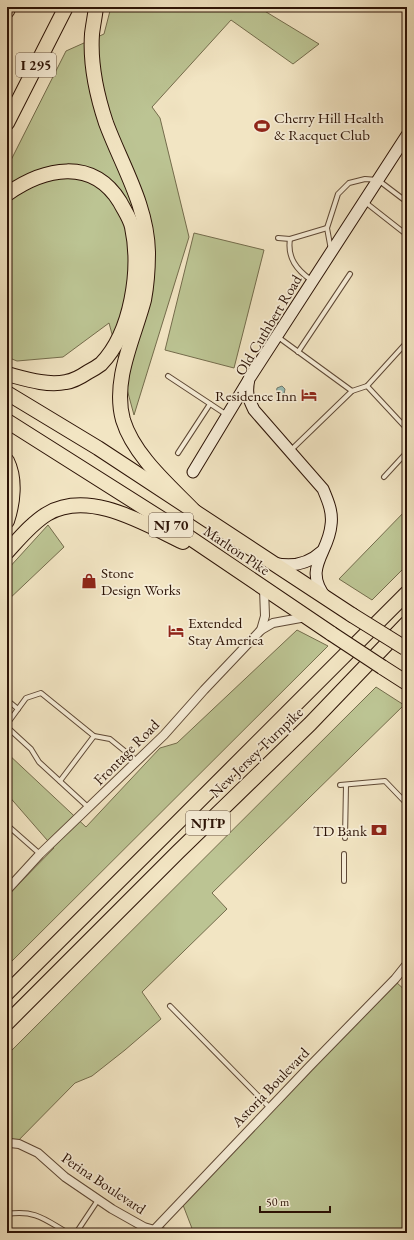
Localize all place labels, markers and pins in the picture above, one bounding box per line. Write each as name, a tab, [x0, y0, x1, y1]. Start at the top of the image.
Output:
place label: Cherry Hill Health & Racquet Club	[274, 108, 384, 144]
sports icon: Cherry Hill Health & Racquet Club	[253, 117, 271, 135]
place label: Residence Inn	[215, 386, 297, 405]
hotel icon: Residence Inn	[300, 386, 318, 404]
place label: Stone Design Works	[101, 563, 181, 599]
shop icon: Stone Design Works	[80, 572, 98, 590]
place label: Extended Stay America	[188, 613, 264, 649]
hotel icon: Extended Stay America	[167, 622, 185, 640]
place label: TD Bank	[313, 821, 368, 840]
bank icon: TD Bank	[370, 821, 388, 839]

